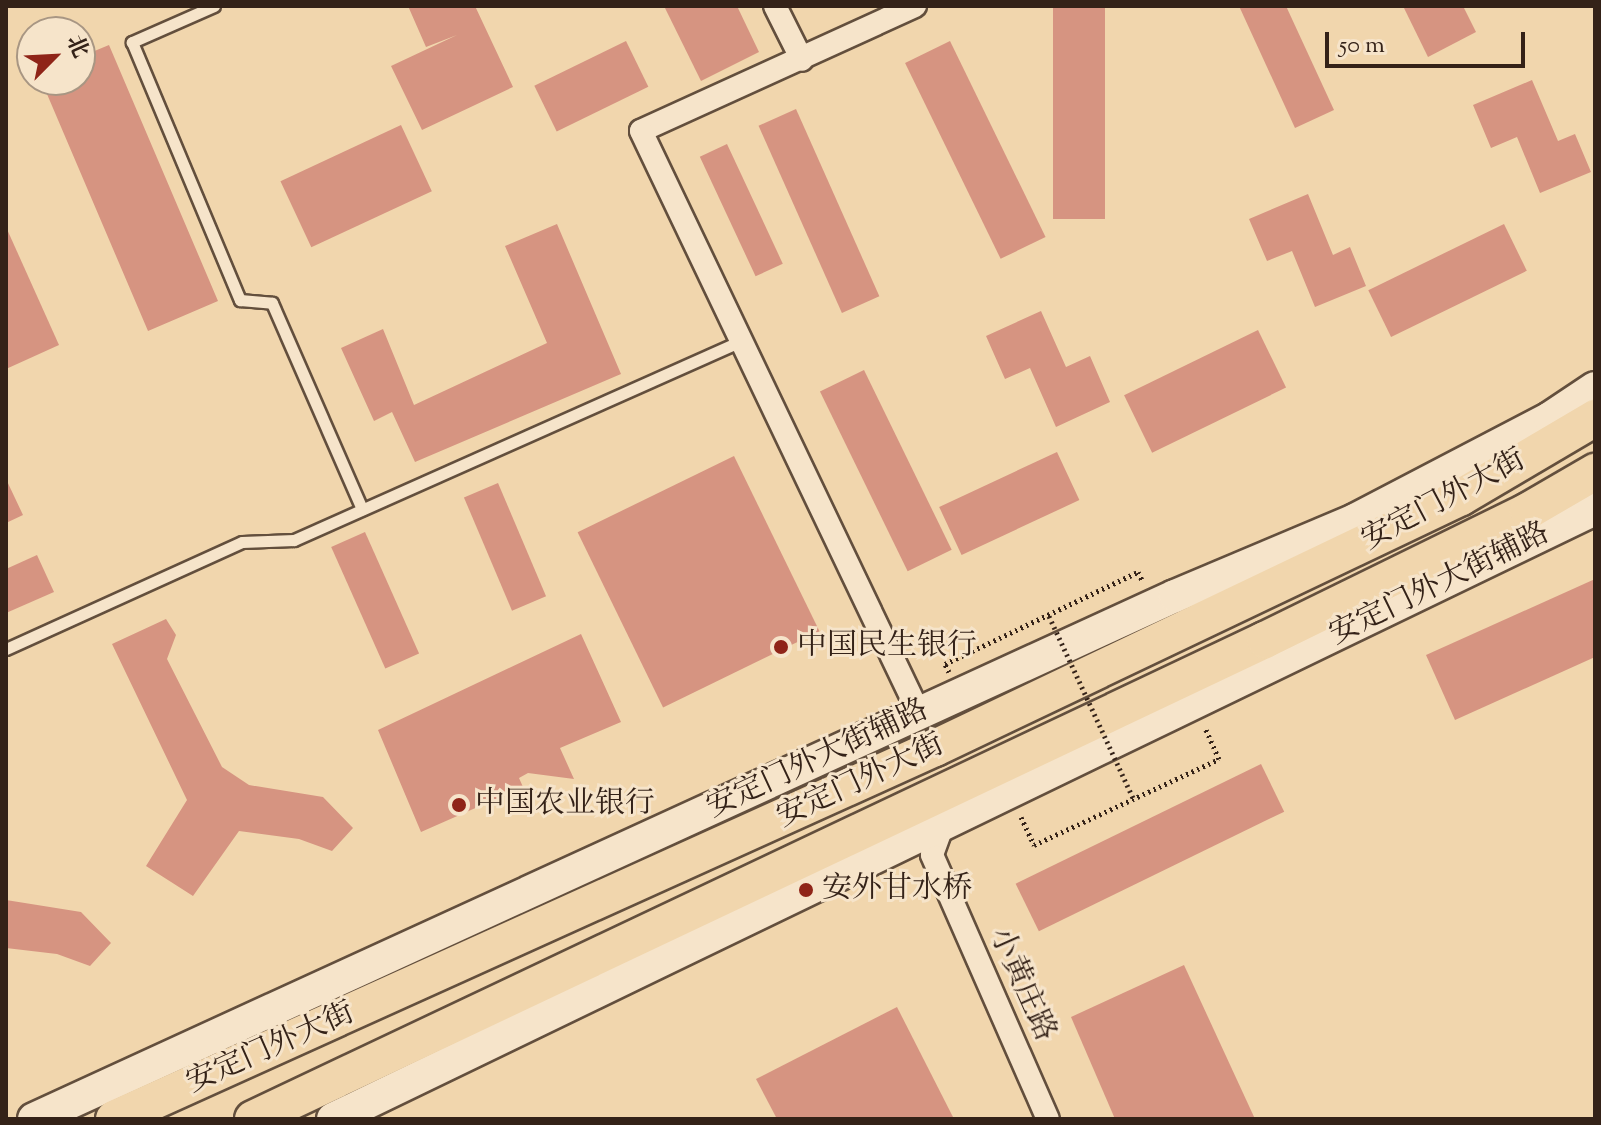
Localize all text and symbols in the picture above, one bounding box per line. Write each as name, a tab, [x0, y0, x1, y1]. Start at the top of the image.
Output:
north arrow	[16, 16, 96, 96]
scale bar	[1329, 16, 1529, 66]
text: 50 m	[1339, 29, 1385, 63]
text: 北	[57, 30, 95, 64]
street label: 安定门外大街	[1356, 443, 1532, 559]
street label: 安定门外大街辅路	[1324, 516, 1556, 654]
place label: 中国民生银行	[797, 629, 977, 665]
marker: 中国民生银行	[772, 638, 790, 656]
street label: 安定门外大街辅路	[702, 693, 934, 827]
street label: 安定门外大街	[772, 728, 950, 836]
place label: 中国农业银行	[475, 787, 655, 823]
marker: 中国农业银行	[450, 796, 468, 814]
place label: 安外甘水桥	[822, 872, 972, 908]
marker: 安外甘水桥	[797, 881, 815, 899]
street label: 小黄庄路	[980, 923, 1062, 1047]
street label: 安定门外大街	[181, 996, 361, 1102]

